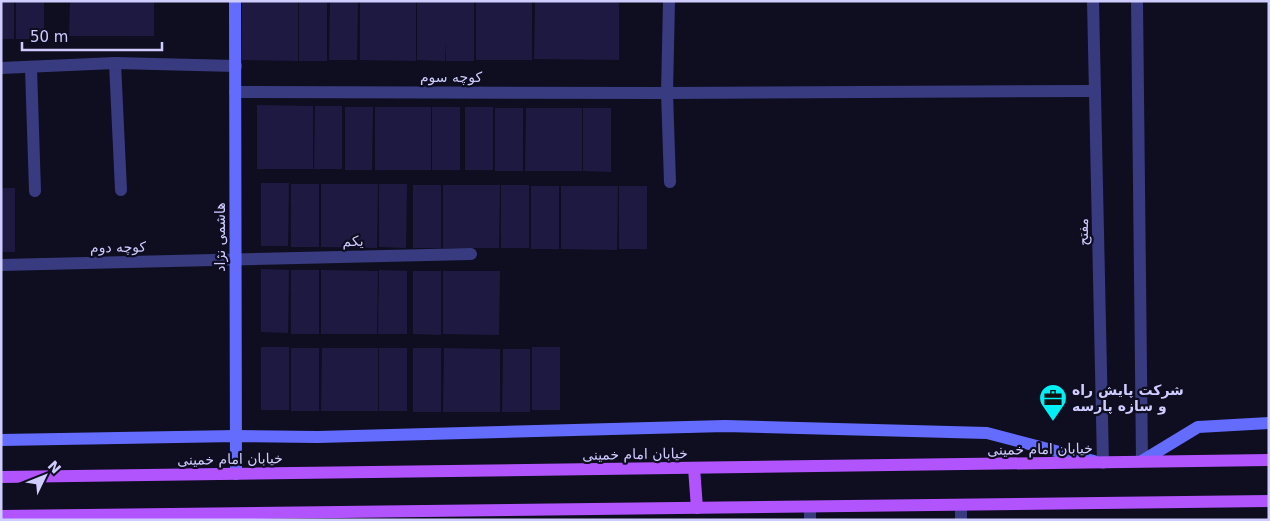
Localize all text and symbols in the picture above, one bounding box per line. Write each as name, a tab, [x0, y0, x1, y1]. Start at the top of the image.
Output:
scale bar	[22, 20, 162, 52]
text: 50 m	[30, 28, 68, 46]
street label: کوچه سوم	[420, 69, 482, 86]
street label: هاشمی نژاد	[212, 202, 229, 272]
street label: مفتح	[1075, 218, 1092, 246]
street label: یکم	[342, 233, 364, 250]
street label: کوچه دوم	[90, 239, 147, 256]
place label: شرکت پایش راه و سازه پارسه	[1072, 382, 1184, 415]
office icon: شرکت پایش راه و سازه پارسه	[1038, 383, 1068, 422]
street label: خیابان امام خمینی	[987, 440, 1093, 458]
street label: خیابان امام خمینی	[582, 445, 688, 463]
street label: خیابان امام خمینی	[177, 450, 283, 468]
north arrow	[20, 451, 70, 501]
text: N	[45, 457, 64, 477]

